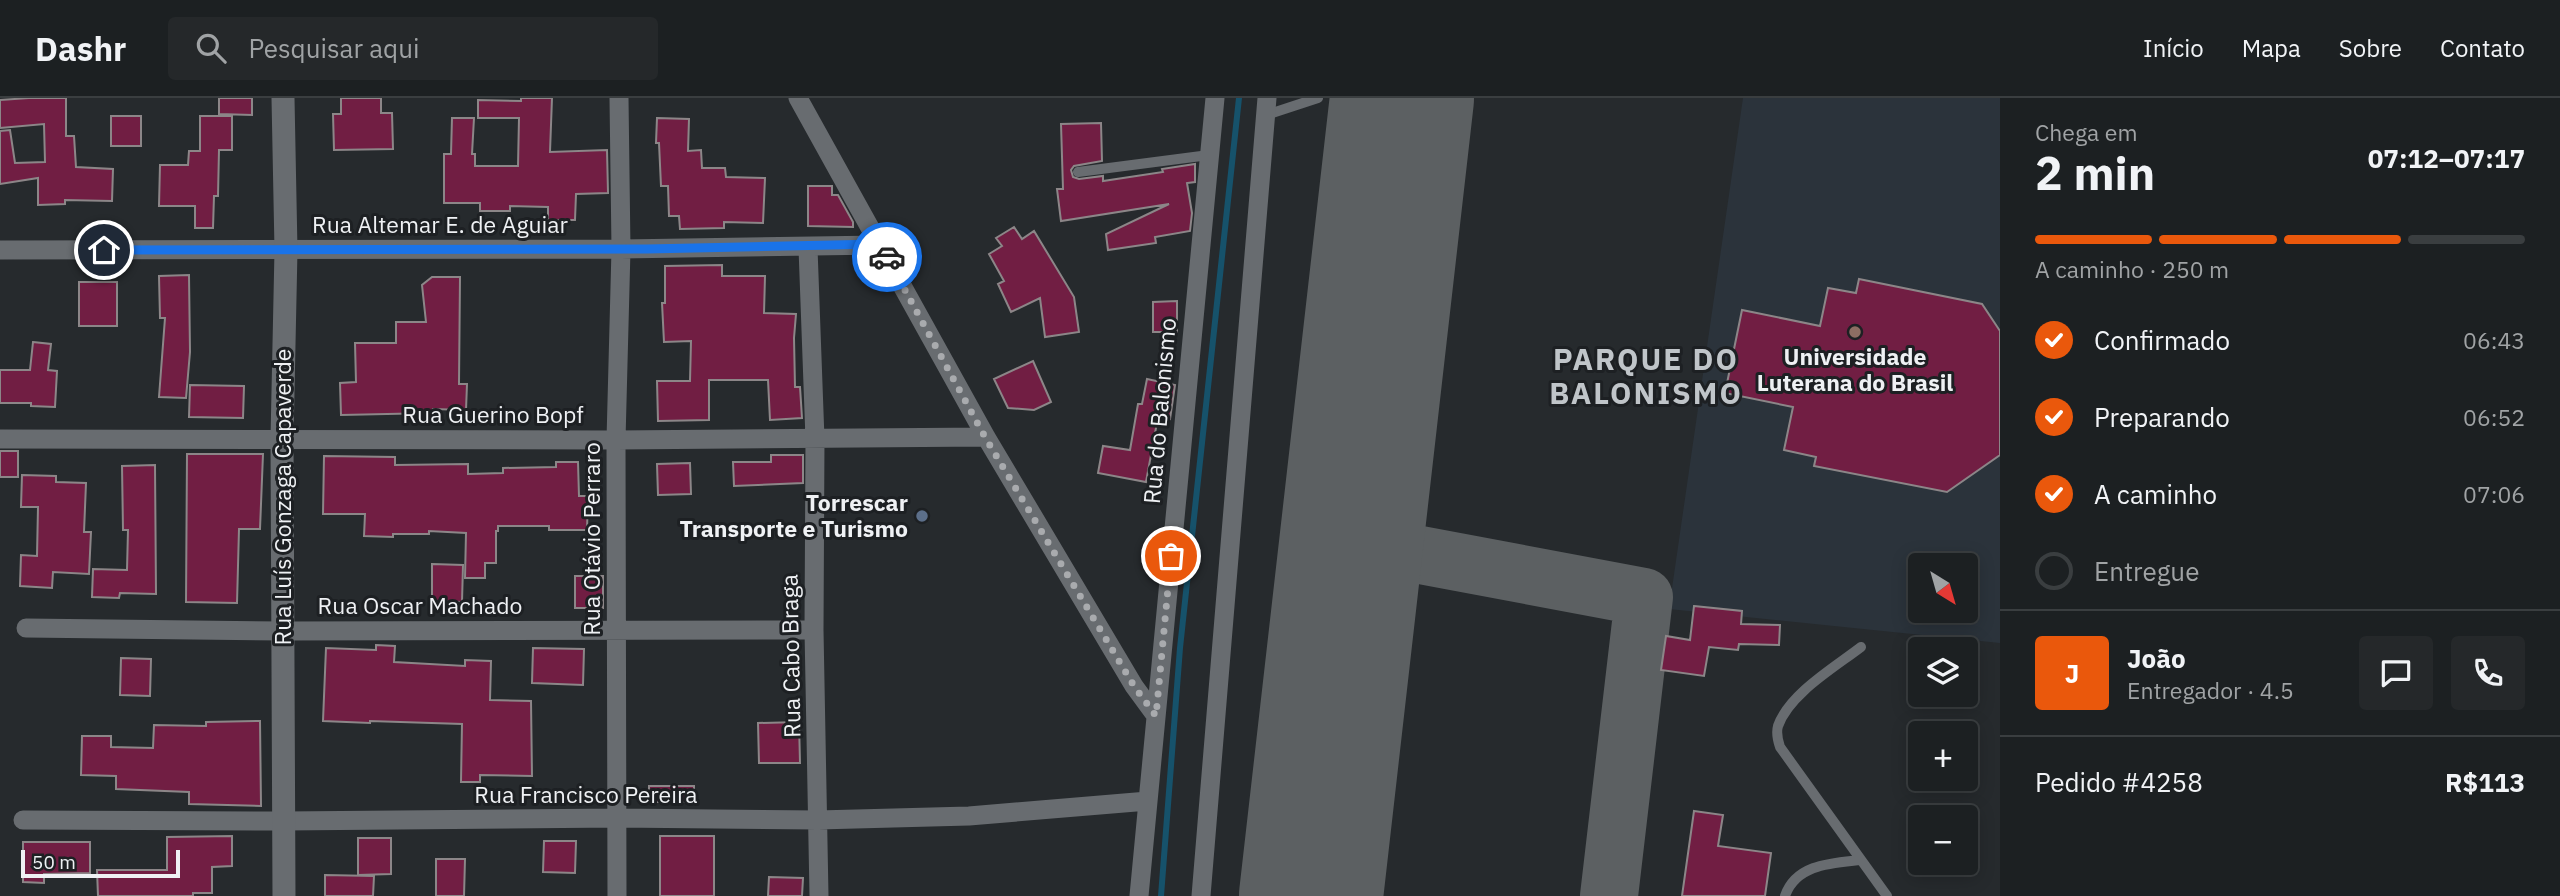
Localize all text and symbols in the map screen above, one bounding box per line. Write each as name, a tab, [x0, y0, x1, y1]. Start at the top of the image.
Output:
search box	[168, 17, 658, 80]
text: Dashr	[35, 27, 126, 70]
icon: search	[192, 29, 230, 67]
text: Pesquisar aqui	[248, 31, 419, 65]
text: Início	[2143, 32, 2204, 64]
text: Mapa	[2242, 32, 2301, 64]
text: Sobre	[2339, 32, 2402, 64]
text: Contato	[2440, 32, 2525, 64]
text: Chega em	[2035, 117, 2137, 147]
text: 07:12–07:17	[2368, 141, 2525, 175]
text: 2 min	[2035, 143, 2155, 203]
street label: Rua Altemar E. de Aguiar	[312, 209, 569, 239]
pin	[74, 220, 134, 280]
courier	[852, 222, 922, 292]
icon: home	[85, 231, 123, 269]
icon: car	[868, 238, 906, 276]
text: A caminho · 250 m	[2035, 254, 2229, 284]
street label: Rua do Balonismo	[1136, 317, 1182, 505]
icon: check	[2035, 321, 2073, 359]
text: Confirmado	[2094, 323, 2230, 357]
marker: Universidade Luterana do Brasil	[1847, 324, 1863, 340]
text: 06:43	[2463, 325, 2525, 355]
district label: PARQUE DO BALONISMO	[1549, 339, 1743, 412]
place label: Universidade Luterana do Brasil	[1757, 341, 1953, 397]
street label: Rua Luís Gonzaga Capaverde	[267, 349, 297, 645]
icon: check	[2035, 398, 2073, 436]
street label: Rua Guerino Bopf	[402, 399, 584, 429]
text: Preparando	[2094, 400, 2230, 434]
text: 06:52	[2463, 402, 2525, 432]
street label: Rua Otávio Perraro	[576, 442, 606, 636]
icon: check	[2035, 475, 2073, 513]
text: A caminho	[2094, 477, 2217, 511]
text: 07:06	[2463, 479, 2525, 509]
place label: Torrescar Transporte e Turismo	[679, 487, 908, 543]
marker: Torrescar Transporte e Turismo	[914, 508, 930, 524]
pin	[1141, 526, 1201, 586]
icon: bag	[1152, 537, 1190, 575]
north arrow	[1908, 553, 1978, 623]
map controls	[1908, 553, 1978, 875]
text: Entregue	[2094, 554, 2199, 588]
street label: Rua Cabo Braga	[774, 574, 806, 738]
street label: Rua Oscar Machado	[318, 590, 522, 620]
button: chat	[2359, 636, 2433, 710]
button: phone	[2451, 636, 2525, 710]
button: layers	[1908, 637, 1978, 707]
text: João	[2127, 641, 2186, 675]
text: J	[2065, 656, 2079, 690]
text: Entregador · 4.5	[2127, 675, 2294, 705]
button: +	[1908, 721, 1978, 791]
text: Pedido #4258	[2035, 765, 2203, 799]
text: R$113	[2445, 765, 2525, 799]
street label: Rua Francisco Pereira	[474, 779, 698, 809]
button: −	[1908, 805, 1978, 875]
scale bar	[21, 847, 180, 879]
text: 50 m	[32, 850, 76, 874]

